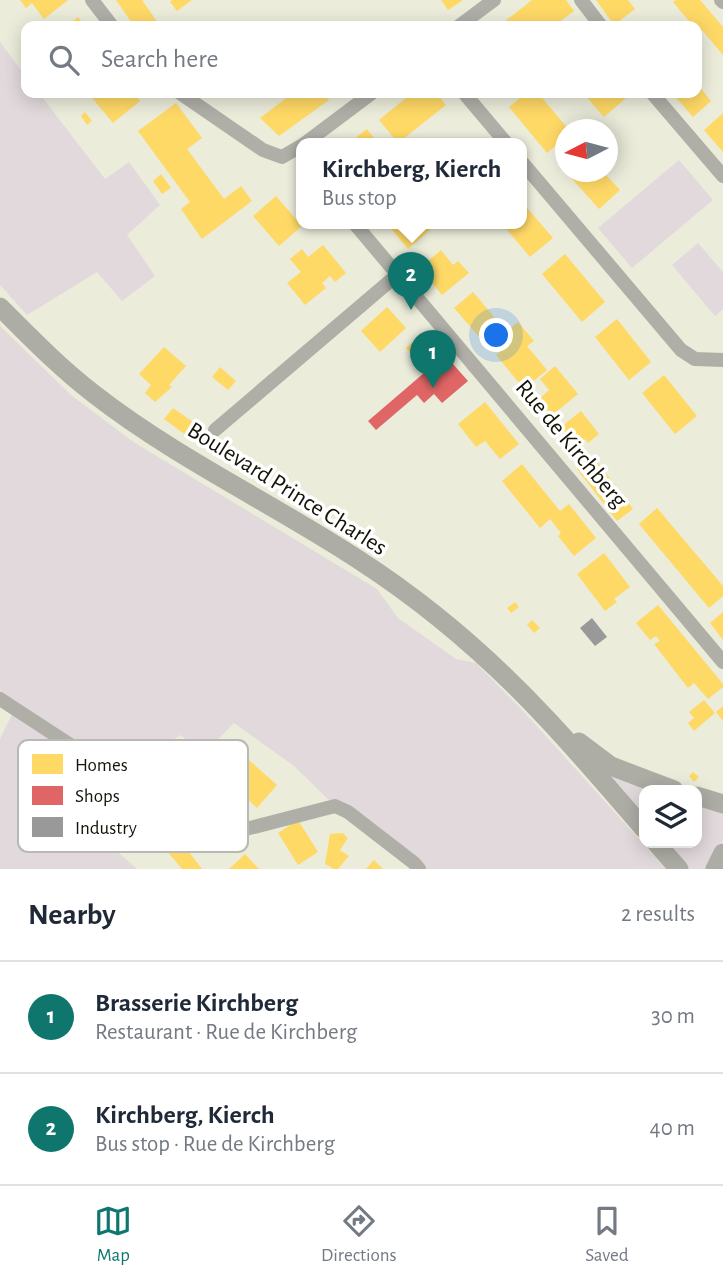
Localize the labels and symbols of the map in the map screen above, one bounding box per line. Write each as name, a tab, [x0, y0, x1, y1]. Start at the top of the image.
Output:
north arrow	[555, 119, 618, 182]
pin: 2	[388, 252, 434, 310]
your location	[479, 318, 513, 352]
pin: 1	[410, 330, 456, 388]
street label: Rue de Kirchberg	[511, 375, 631, 513]
street label: Boulevard Prince Charles	[183, 418, 391, 560]
legend	[18, 740, 248, 852]
text: Homes	[75, 756, 128, 775]
text: Shops	[75, 787, 120, 806]
text: Industry	[75, 819, 137, 838]

